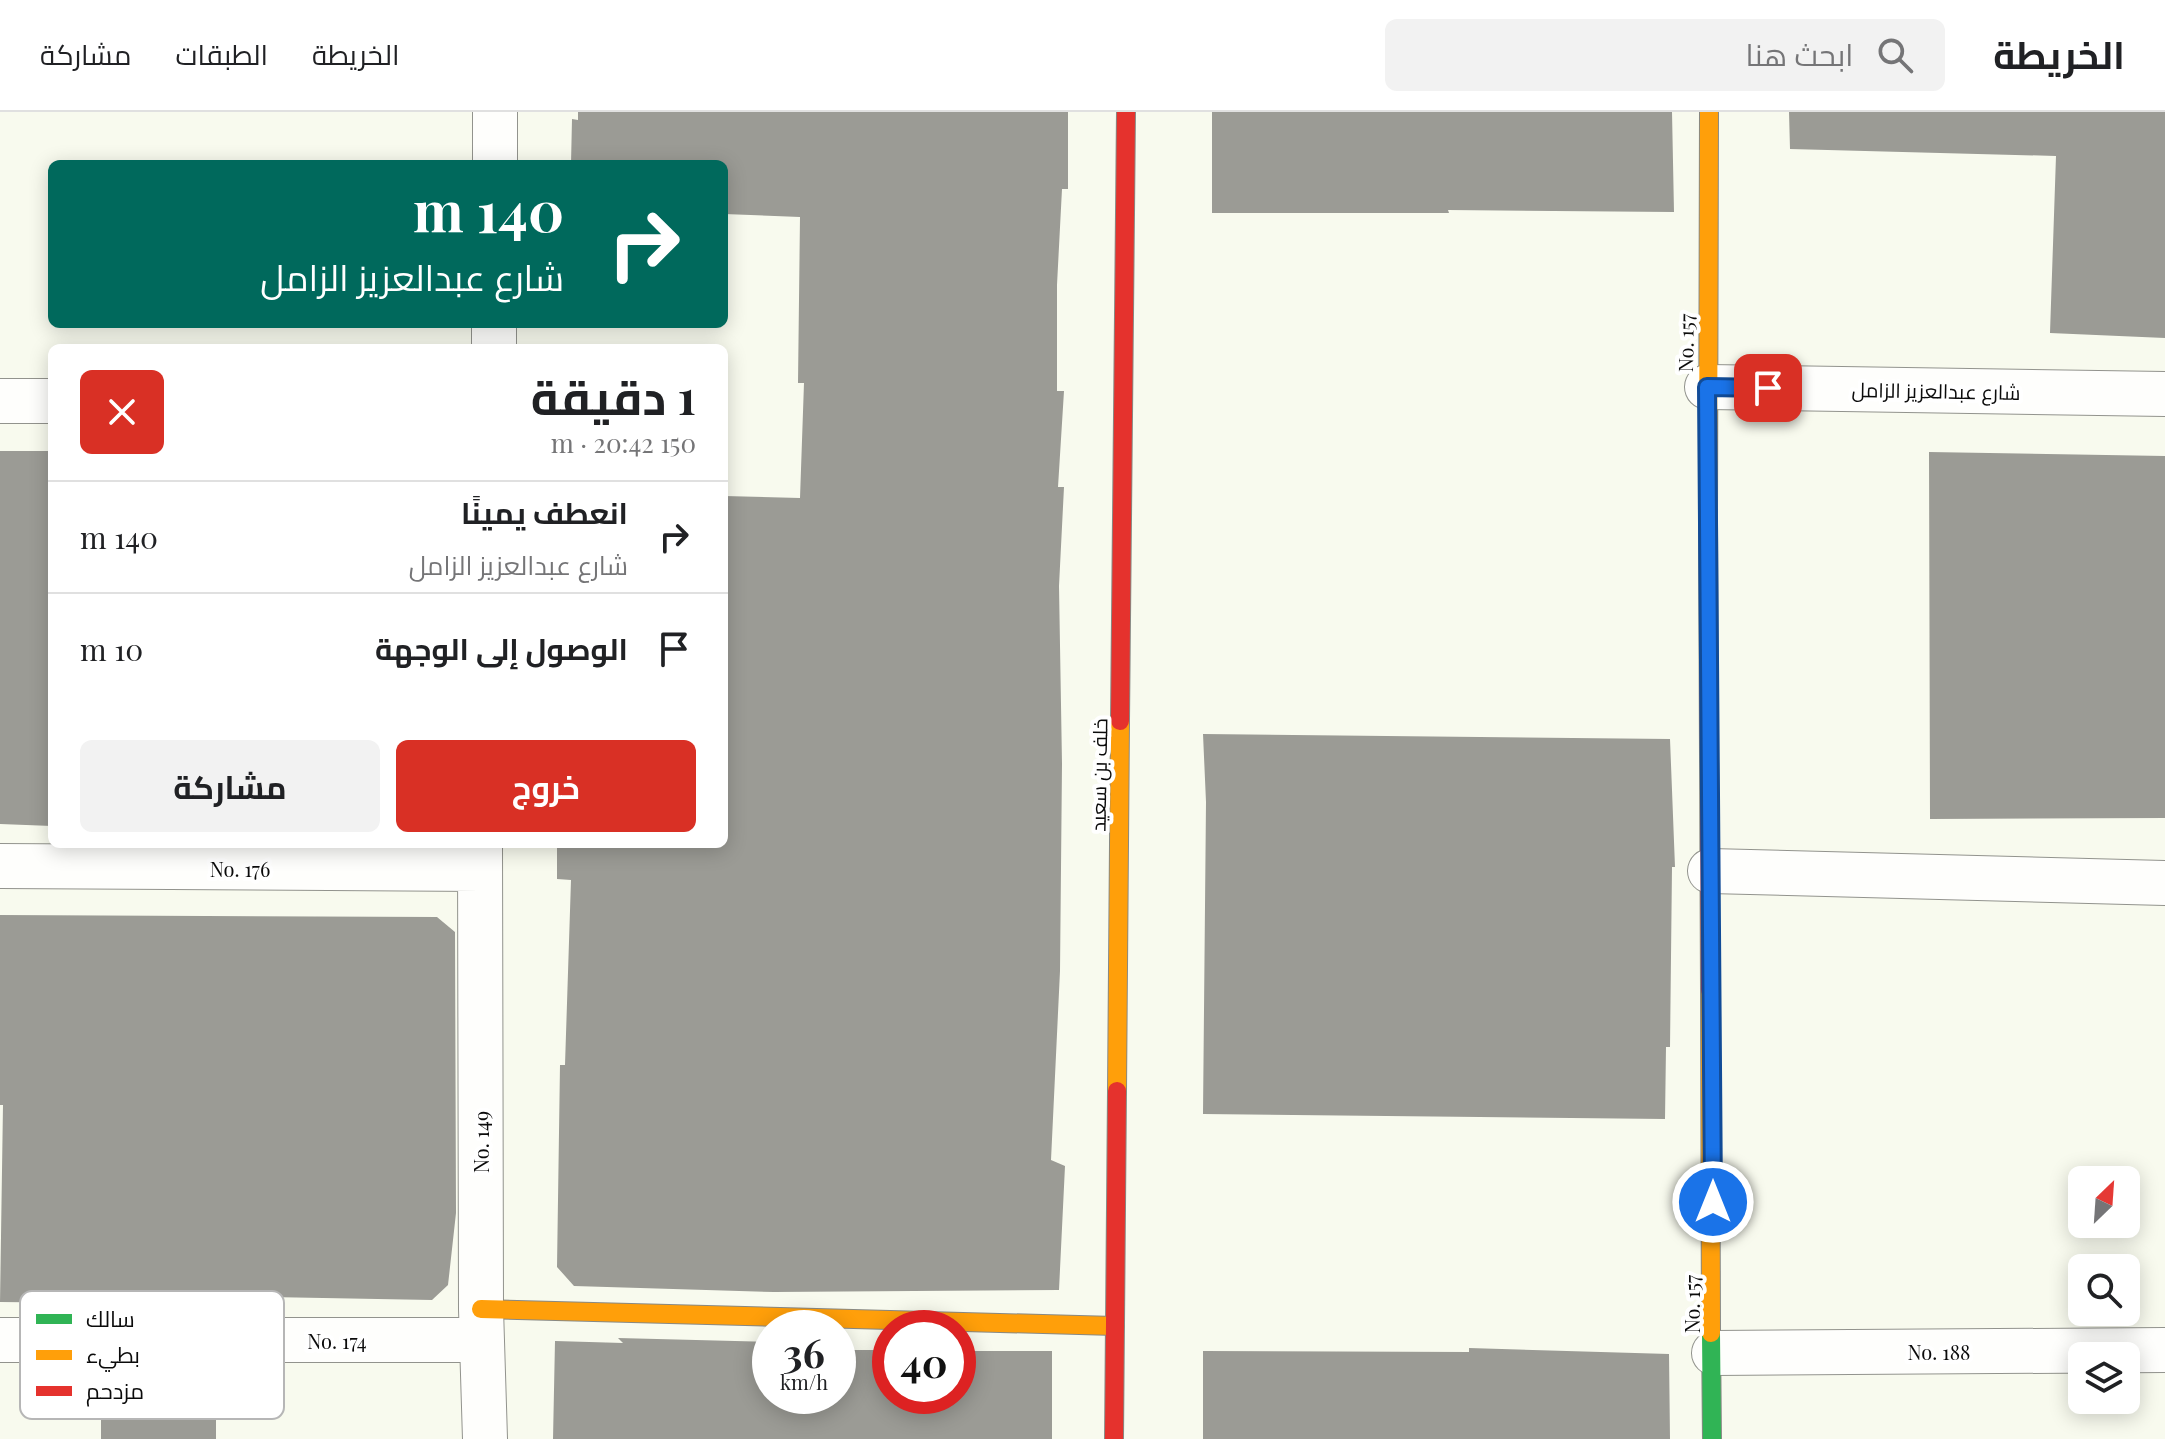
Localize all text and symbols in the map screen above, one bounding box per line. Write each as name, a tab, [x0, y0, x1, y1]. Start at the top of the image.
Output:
search box	[1385, 19, 1945, 91]
text: الخريطة	[1993, 28, 2125, 79]
icon: search	[1873, 33, 1917, 77]
text: ابحث هنا	[1746, 34, 1853, 74]
text: مشاركة	[40, 35, 131, 72]
text: الطبقات	[175, 35, 268, 72]
text: الخريطة	[312, 35, 399, 72]
text: 140 m	[413, 172, 564, 247]
icon: right	[592, 192, 696, 296]
text: شارع عبدالعزيز الزامل	[260, 252, 564, 300]
street label: No. 157	[1671, 314, 1699, 372]
pin	[1734, 354, 1802, 422]
text: 1 دقيقة	[531, 363, 696, 427]
icon: arrive	[1746, 366, 1790, 410]
button: close	[80, 370, 164, 454]
street label: شارع عبدالعزيز الزامل	[1851, 375, 2021, 407]
text: 150 m · 20:42	[551, 425, 696, 460]
text: انعطف يمينًا	[461, 492, 628, 532]
icon: right	[652, 515, 696, 559]
text: 140 m	[80, 517, 158, 557]
text: شارع عبدالعزيز الزامل	[409, 547, 628, 582]
icon: arrive	[652, 627, 696, 671]
text: الوصول إلى الوجهة	[375, 628, 628, 668]
text: 10 m	[80, 629, 143, 669]
street label: خلف بن سعيد	[1084, 718, 1113, 832]
button: مشاركة	[80, 740, 380, 832]
button: خروج	[396, 740, 696, 832]
street label: No. 176	[210, 855, 270, 882]
street label: No. 149	[467, 1111, 494, 1173]
position arrow	[1671, 1160, 1755, 1244]
north arrow	[2068, 1166, 2140, 1238]
map controls	[2068, 1166, 2140, 1414]
button: search	[2068, 1254, 2140, 1326]
street label: No. 157	[1678, 1275, 1705, 1333]
legend	[20, 1291, 284, 1419]
text: سالك	[86, 1303, 135, 1333]
speed limit sign: 40	[872, 1310, 976, 1414]
text: 36	[783, 1325, 825, 1378]
street label: No. 174	[307, 1327, 367, 1354]
street label: No. 188	[1908, 1338, 1970, 1365]
text: بطيء	[86, 1339, 140, 1372]
button: layers	[2068, 1342, 2140, 1414]
text: km/h	[780, 1368, 828, 1395]
text: مزدحم	[86, 1375, 144, 1407]

